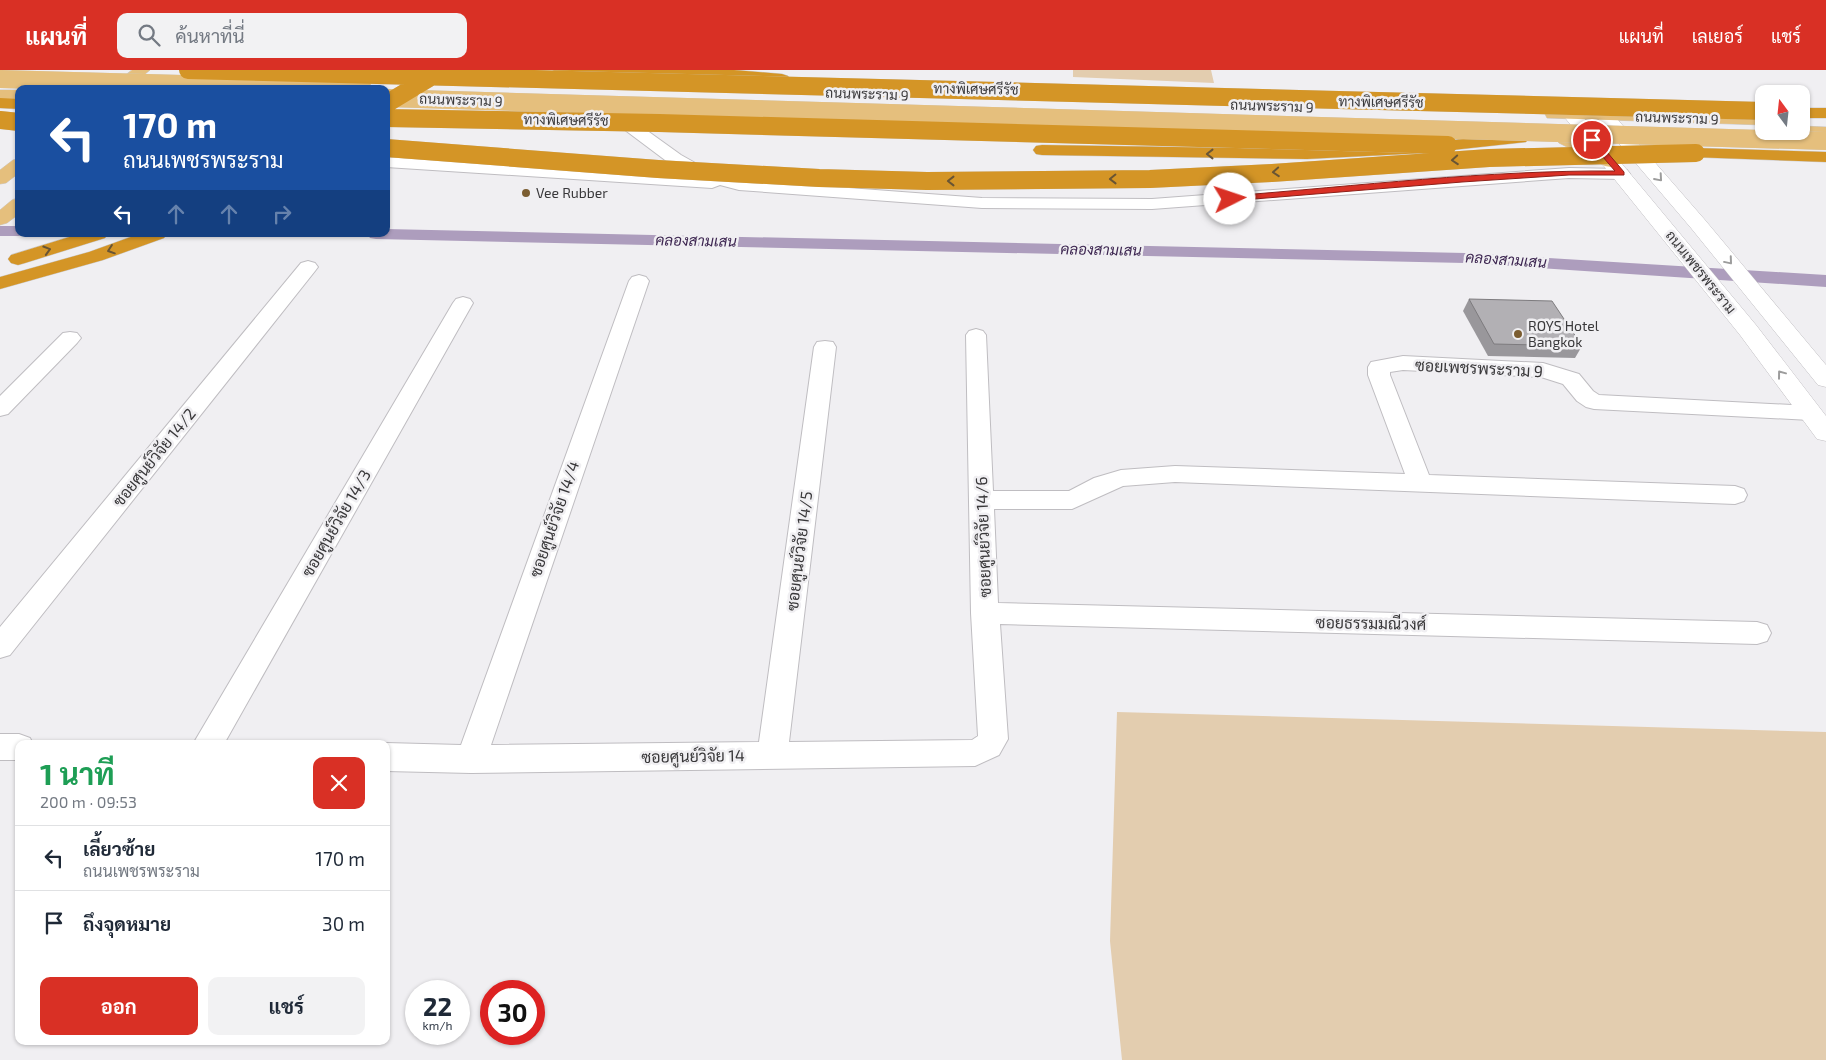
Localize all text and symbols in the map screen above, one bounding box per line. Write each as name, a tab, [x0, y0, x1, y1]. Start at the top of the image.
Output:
search box	[117, 13, 467, 58]
text: แผนที่	[25, 21, 87, 50]
icon: search	[135, 21, 163, 49]
text: ค้นหาที่นี่	[175, 24, 245, 47]
text: แผนที่	[1619, 25, 1664, 47]
text: เลเยอร์	[1692, 25, 1743, 47]
text: แชร์	[1771, 25, 1801, 47]
street label: ทางพิเศษศรีรัช	[933, 79, 1019, 98]
street label: ถนนพระราม 9	[825, 84, 909, 103]
north arrow	[1755, 85, 1810, 140]
map controls	[1755, 85, 1810, 140]
street label: ถนนพระราม 9	[419, 90, 503, 109]
street label: ทางพิเศษศรีรัช	[1338, 92, 1424, 111]
street label: ถนนพระราม 9	[1230, 96, 1314, 115]
text: 170 m	[123, 103, 217, 145]
icon: left	[40, 105, 105, 170]
street label: ถนนพระราม 9	[1635, 108, 1719, 127]
street label: ทางพิเศษศรีรัช	[523, 110, 609, 129]
pin	[1571, 119, 1613, 161]
icon: arrive	[1578, 126, 1606, 154]
text: ถนนเพชรพระราม	[123, 146, 284, 172]
one-way arrow	[1206, 149, 1214, 159]
one-way arrow	[1451, 155, 1459, 166]
one-way arrow	[1271, 167, 1279, 178]
position arrow	[1203, 172, 1255, 224]
one-way arrow	[1654, 172, 1662, 181]
one-way arrow	[1109, 174, 1117, 184]
one-way arrow	[947, 176, 954, 186]
place label: Vee Rubber	[536, 184, 608, 201]
marker: Vee Rubber	[520, 187, 532, 199]
icon: left	[109, 200, 137, 228]
icon: ahead	[162, 200, 190, 228]
icon: ahead	[215, 200, 243, 228]
icon: right	[268, 200, 296, 228]
street label: ถนนเพชรพระราม	[1663, 227, 1740, 317]
water label: คลองสามเสน	[655, 230, 737, 250]
water label: คลองสามเสน	[1060, 239, 1142, 259]
one-way arrow	[108, 245, 116, 255]
one-way arrow	[42, 246, 50, 256]
water label: คลองสามเสน	[1465, 247, 1548, 271]
one-way arrow	[1724, 255, 1732, 264]
place label: ROYS Hotel Bangkok	[1528, 317, 1600, 350]
marker: ROYS Hotel Bangkok	[1512, 328, 1524, 340]
street label: ซอยเพชรพระราม 9	[1415, 355, 1544, 380]
one-way arrow	[1778, 370, 1787, 380]
street label: ซอยศูนย์วิจัย 14/2	[107, 403, 201, 511]
street label: ซอยศูนย์วิจัย 14/4	[523, 458, 585, 580]
street label: ซอยศูนย์วิจัย 14/3	[295, 465, 377, 581]
street label: ซอยศูนย์วิจัย 14/6	[969, 476, 997, 598]
street label: ซอยศูนย์วิจัย 14/5	[780, 490, 818, 612]
street label: ซอยธรรมมณีวงศ์	[1316, 610, 1426, 633]
street label: ซอยศูนย์วิจัย 14	[641, 743, 745, 769]
text: 1 นาที	[40, 755, 115, 791]
button: close	[313, 757, 365, 809]
text: 200 m · 09:53	[40, 792, 137, 811]
text: เลี้ยวซ้าย	[83, 837, 155, 860]
icon: left	[40, 844, 68, 872]
text: 170 m	[315, 847, 365, 870]
text: ถนนเพชรพระราม	[83, 861, 200, 880]
icon: arrive	[40, 909, 68, 937]
text: ถึงจุดหมาย	[83, 912, 171, 935]
text: 30 m	[322, 912, 365, 935]
button: ออก	[40, 977, 198, 1035]
button: แชร์	[208, 977, 365, 1035]
speed limit sign: 30	[480, 980, 545, 1045]
text: 22	[423, 991, 452, 1021]
text: km/h	[423, 1018, 452, 1032]

